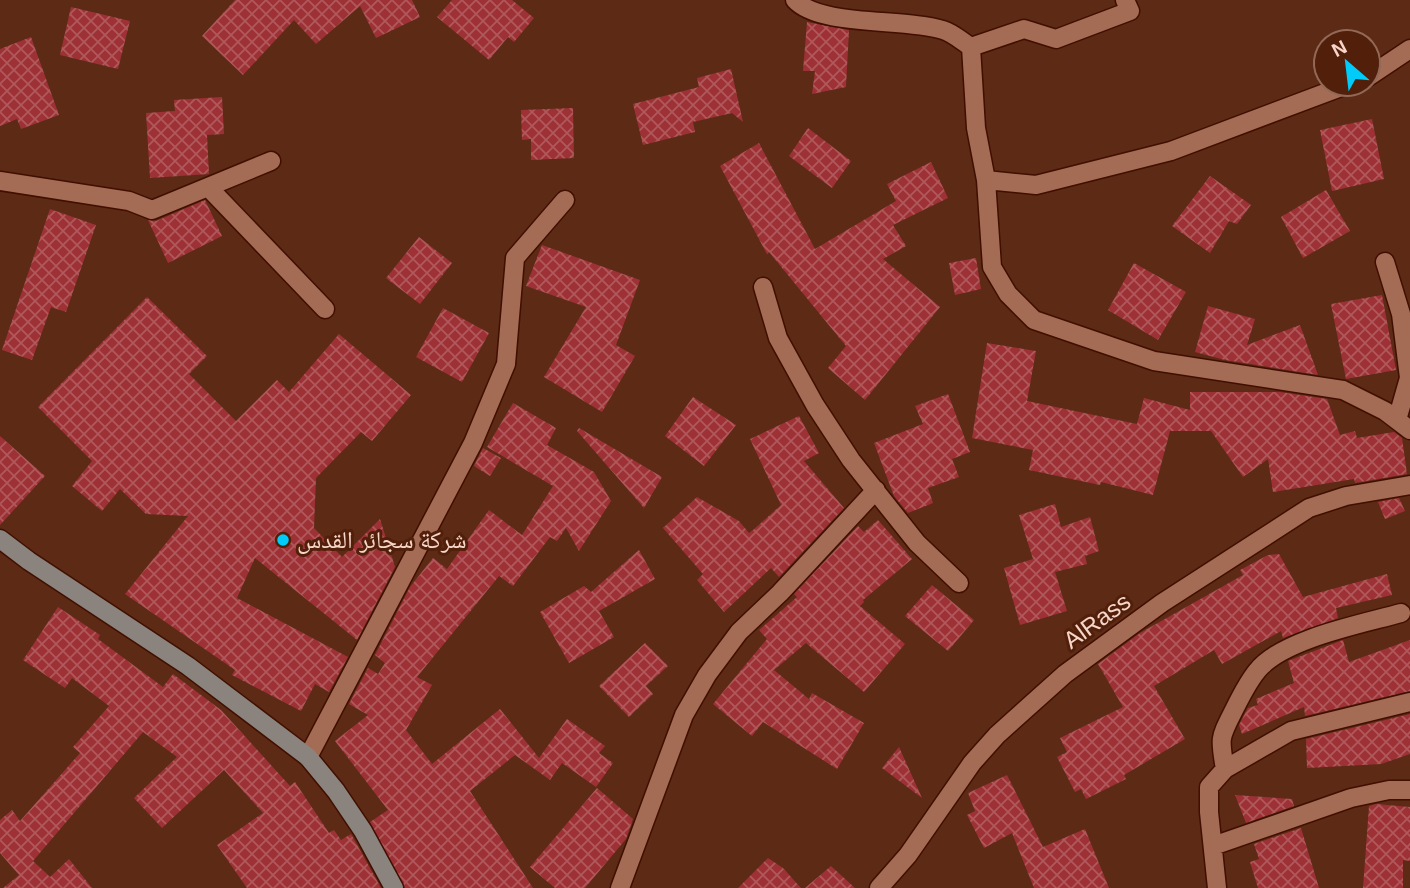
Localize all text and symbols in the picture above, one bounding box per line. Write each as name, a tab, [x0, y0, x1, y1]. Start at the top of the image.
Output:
north arrow	[1312, 28, 1382, 98]
text: N	[1328, 36, 1350, 61]
place label: شركة سجائر القدس	[297, 526, 467, 554]
marker: شركة سجائر القدس	[275, 532, 291, 548]
street label: AlRass	[1058, 587, 1135, 654]

